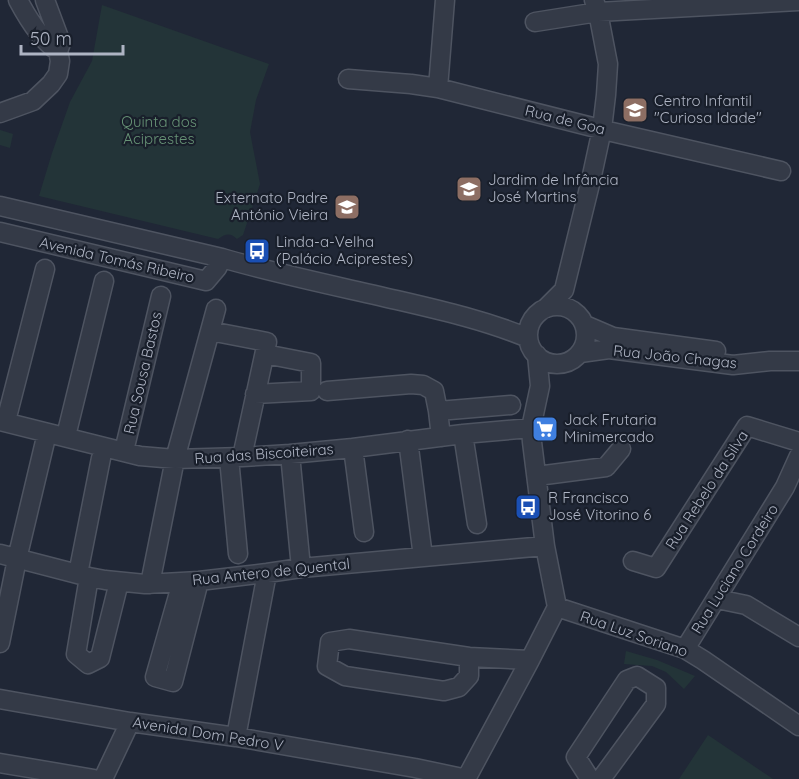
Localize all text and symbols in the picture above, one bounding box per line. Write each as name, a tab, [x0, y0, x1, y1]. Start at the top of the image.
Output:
scale bar	[21, 18, 123, 56]
text: 50 m	[30, 27, 72, 50]
place label: Centro Infantil "Curiosa Idade"	[654, 91, 762, 127]
school or university icon: Centro Infantil "Curiosa Idade"	[620, 95, 650, 125]
street label: Rua de Goa	[523, 100, 607, 139]
park label: Quinta dos Aciprestes	[121, 112, 197, 148]
place label: Jardim de Infância José Martins	[488, 170, 619, 206]
school or university icon: Jardim de Infância José Martins	[454, 174, 484, 204]
place label: Externato Padre António Vieira	[215, 188, 328, 224]
school or university icon: Externato Padre António Vieira	[332, 192, 362, 222]
street label: Avenida Tomás Ribeiro	[38, 232, 196, 287]
place label: Linda-a-Velha (Palácio Aciprestes)	[276, 232, 413, 268]
bus stop icon: Linda-a-Velha (Palácio Aciprestes)	[242, 236, 272, 266]
street label: Rua Sousa Bastos	[119, 310, 166, 436]
street label: Rua João Chagas	[612, 341, 738, 372]
place label: Jack Frutaria Minimercado	[564, 410, 656, 446]
supermarket icon: Jack Frutaria Minimercado	[530, 414, 560, 444]
street label: Rua Rebelo da Silva	[661, 427, 752, 553]
street label: Rua das Biscoiteiras	[194, 439, 334, 468]
place label: R Francisco José Vitorino 6	[548, 488, 651, 524]
bus stop icon: R Francisco José Vitorino 6	[513, 492, 543, 522]
street label: Rua Luciano Cordeiro	[687, 500, 782, 637]
street label: Rua Antero de Quental	[191, 554, 351, 589]
street label: Rua Luz Soriano	[578, 606, 691, 661]
street label: Avenida Dom Pedro V	[131, 712, 285, 755]

